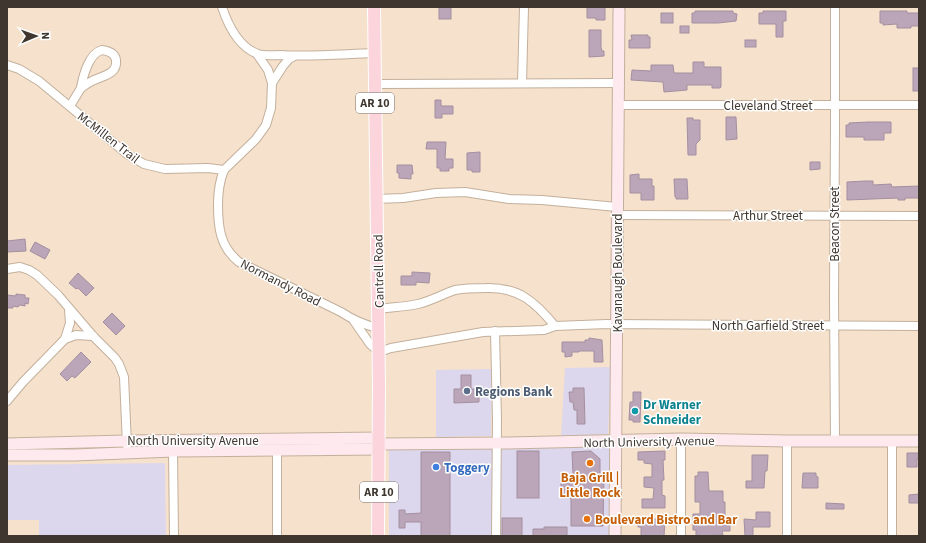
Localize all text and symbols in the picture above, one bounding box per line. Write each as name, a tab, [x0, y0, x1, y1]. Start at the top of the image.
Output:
north arrow	[16, 16, 56, 56]
text: N	[38, 32, 53, 40]
road number: AR 10	[356, 93, 394, 113]
street label: Cleveland Street	[723, 97, 813, 115]
street label: McMillen Trail	[74, 108, 143, 168]
street label: Beacon Street	[826, 186, 844, 262]
street label: Arthur Street	[733, 207, 803, 225]
street label: Kavanaugh Boulevard	[609, 214, 627, 332]
street label: Cantrell Road	[369, 234, 389, 308]
street label: Normandy Road	[237, 255, 324, 311]
street label: North Garfield Street	[712, 317, 825, 335]
place label: Regions Bank	[475, 383, 553, 401]
marker: Regions Bank	[462, 386, 472, 396]
place label: Dr Warner Schneider	[643, 396, 702, 429]
marker: Dr Warner Schneider	[630, 406, 640, 416]
street label: North University Avenue	[127, 432, 259, 450]
street label: North University Avenue	[583, 432, 715, 452]
marker: Baja Grill | Little Rock	[585, 458, 595, 468]
place label: Toggery	[444, 459, 490, 477]
marker: Toggery	[431, 462, 441, 472]
place label: Baja Grill | Little Rock	[559, 469, 622, 502]
road number: AR 10	[360, 482, 398, 502]
place label: Boulevard Bistro and Bar	[595, 511, 738, 529]
marker: Boulevard Bistro and Bar	[582, 514, 592, 524]

